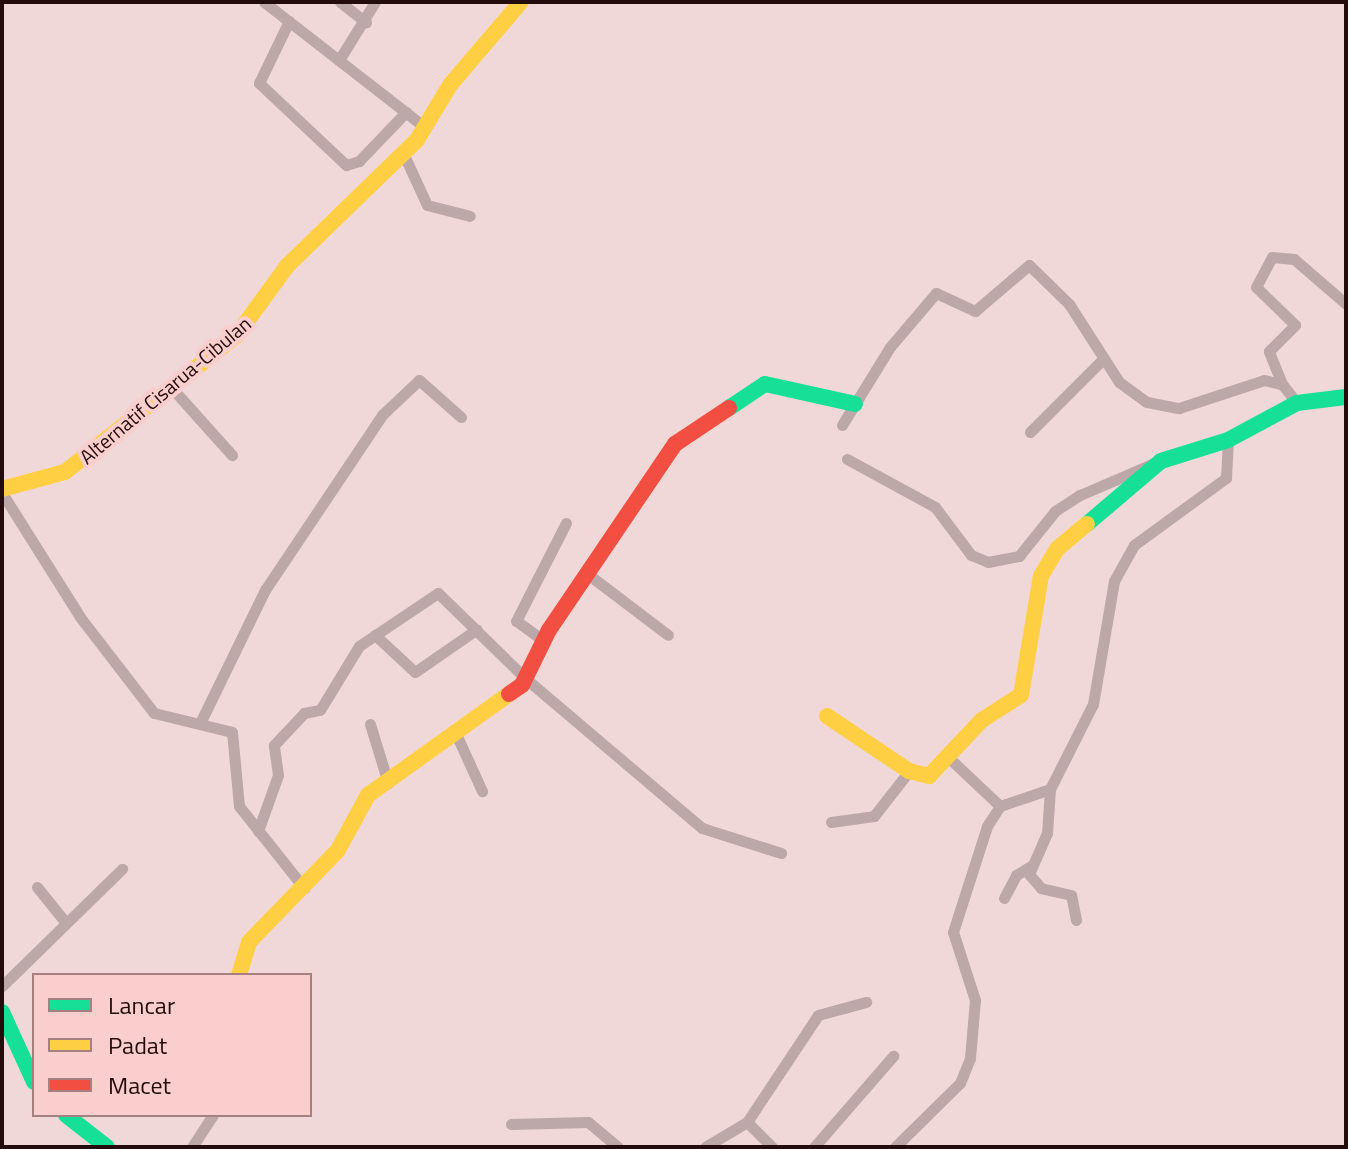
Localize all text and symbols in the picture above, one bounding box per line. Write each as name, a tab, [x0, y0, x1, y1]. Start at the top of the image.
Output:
street label: Alternatif Cisarua-Cibulan	[74, 311, 256, 469]
legend	[32, 973, 312, 1117]
text: Lancar	[108, 987, 175, 1023]
text: Padat	[108, 1027, 167, 1063]
text: Macet	[108, 1067, 171, 1103]

